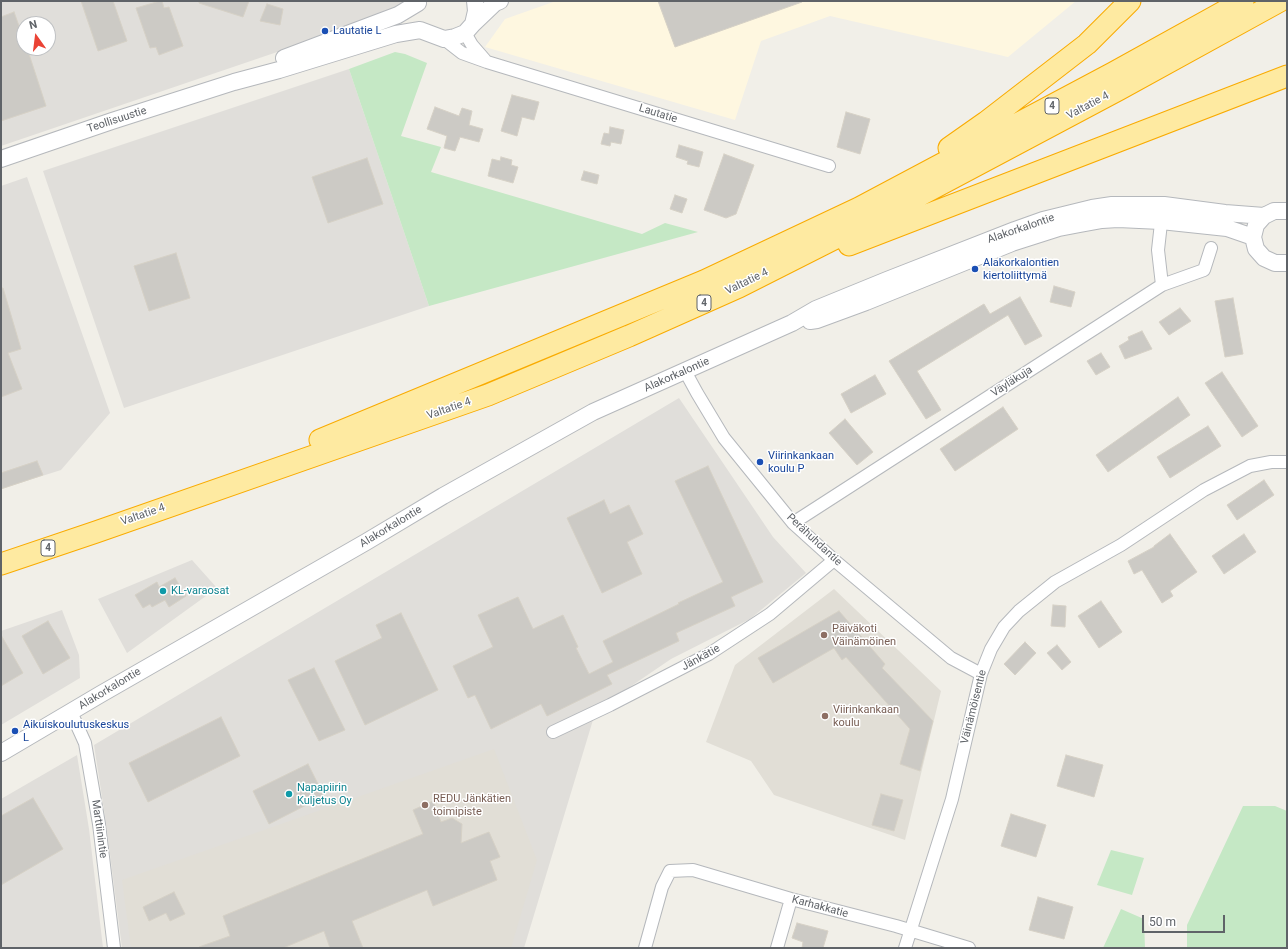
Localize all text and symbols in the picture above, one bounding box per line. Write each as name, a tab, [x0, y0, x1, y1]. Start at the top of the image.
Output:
north arrow	[16, 16, 56, 56]
text: N	[28, 18, 39, 32]
place label: Lautatie L	[333, 24, 381, 38]
marker: Lautatie L	[320, 26, 330, 36]
street label: Valtatie 4	[1065, 89, 1111, 123]
road number: 4	[1045, 98, 1059, 114]
street label: Lautatie	[637, 102, 679, 126]
street label: Teollisuustie	[86, 104, 148, 136]
street label: Alakorkalontie	[986, 211, 1056, 247]
place label: Alakorkalontien kiertoliittymä	[983, 256, 1059, 282]
marker: Alakorkalontien kiertoliittymä	[970, 264, 980, 274]
street label: Valtatie 4	[723, 266, 771, 298]
road number: 4	[697, 295, 711, 311]
street label: Alakorkalontie	[642, 355, 712, 395]
street label: Väyläkuja	[989, 364, 1035, 400]
street label: Valtatie 4	[425, 395, 473, 423]
place label: Viirinkankaan koulu P	[768, 449, 834, 475]
marker: Viirinkankaan koulu P	[755, 457, 765, 467]
street label: Valtatie 4	[119, 501, 167, 529]
street label: Alakorkalontie	[358, 503, 424, 551]
street label: Perähuhdantie	[784, 511, 844, 569]
road number: 4	[41, 540, 55, 556]
place label: KL-varaosat	[171, 584, 229, 598]
marker: KL-varaosat	[158, 586, 168, 596]
place label: Päiväkoti Väinämöinen	[832, 622, 896, 648]
marker: Päiväkoti Väinämöinen	[819, 630, 829, 640]
street label: Jänkätie	[680, 642, 722, 674]
street label: Alakorkalontie	[77, 665, 143, 713]
street label: Väinämöisentie	[958, 669, 990, 745]
place label: Viirinkankaan koulu	[833, 703, 899, 729]
marker: Viirinkankaan koulu	[820, 711, 830, 721]
place label: Aikuiskoulutuskeskus L	[23, 718, 129, 744]
marker: Aikuiskoulutuskeskus L	[10, 726, 20, 736]
place label: Napapiirin Kuljetus Oy	[297, 781, 352, 807]
marker: Napapiirin Kuljetus Oy	[284, 789, 294, 799]
place label: REDU Jänkätien toimipiste	[433, 792, 511, 818]
street label: Marttiinintie	[88, 799, 110, 859]
marker: REDU Jänkätien toimipiste	[420, 800, 430, 810]
street label: Karhakkatie	[790, 893, 850, 921]
scale bar	[1144, 907, 1227, 933]
text: 50 m	[1149, 915, 1176, 929]

